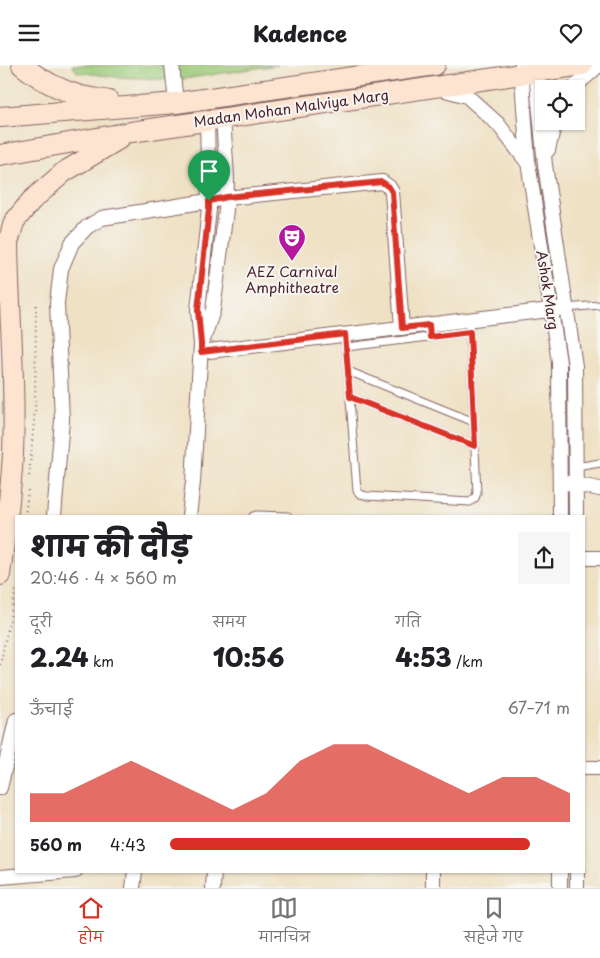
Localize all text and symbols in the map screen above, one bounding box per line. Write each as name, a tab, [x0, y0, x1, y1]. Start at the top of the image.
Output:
text: Kadence	[253, 16, 347, 49]
icon: menu	[15, 19, 43, 47]
icon: heart	[557, 19, 585, 47]
map controls	[535, 80, 585, 130]
button: locate	[535, 80, 585, 130]
street label: Madan Mohan Malviya Marg	[192, 84, 390, 132]
pin	[188, 150, 230, 201]
icon: arrive	[195, 157, 223, 185]
theatre icon: AEZ Carnival Amphitheatre	[277, 223, 307, 262]
street label: Ashok Marg	[531, 249, 565, 331]
place label: AEZ Carnival Amphitheatre	[245, 261, 339, 298]
text: शाम की दौड़	[30, 524, 190, 567]
button: share	[518, 532, 570, 584]
text: 20:46 · 4 × 560 m	[30, 565, 177, 589]
text: दूरी	[30, 611, 52, 632]
text: समय	[213, 611, 246, 632]
text: गति	[395, 611, 421, 632]
text: 2.24	[30, 638, 88, 676]
text: 10:56	[213, 638, 284, 676]
text: 4:53	[395, 638, 452, 676]
text: km	[88, 651, 114, 672]
text: /km	[452, 651, 483, 672]
text: 67–71 m	[508, 695, 570, 719]
text: ऊँचाई	[30, 696, 73, 720]
text: 560 m	[30, 832, 82, 856]
text: 4:43	[110, 832, 146, 856]
tab: होम	[77, 894, 105, 953]
tab: मानचित्र	[259, 894, 310, 953]
tab: सहेजे गए	[464, 894, 523, 953]

